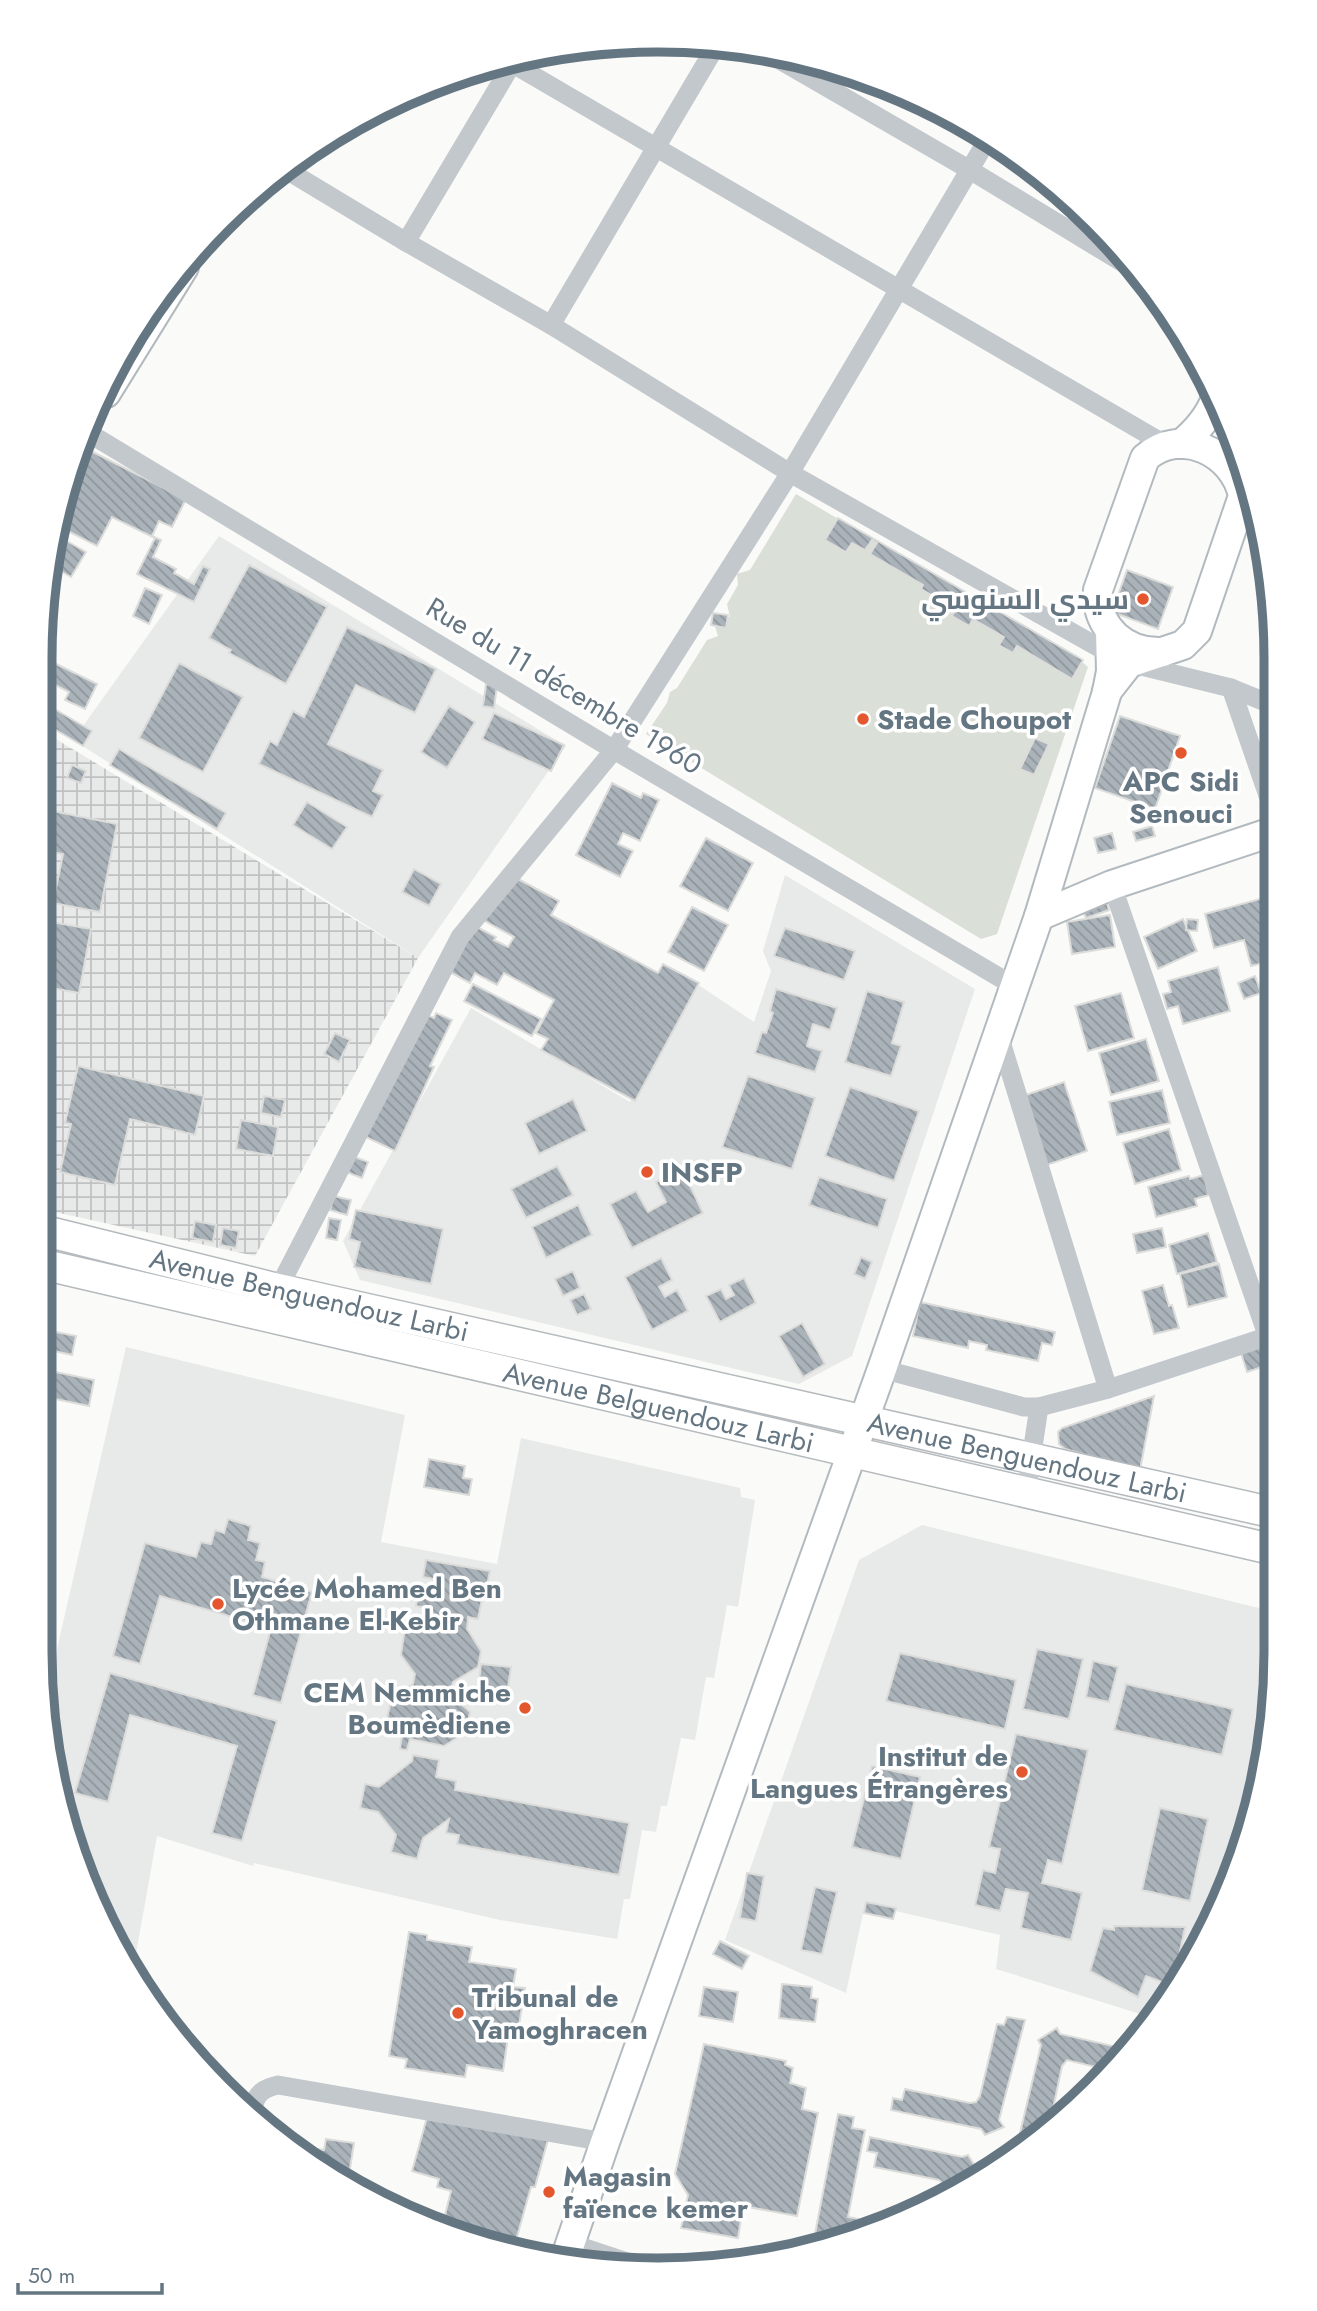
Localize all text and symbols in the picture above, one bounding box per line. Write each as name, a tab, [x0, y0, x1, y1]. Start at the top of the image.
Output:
place label: سيدي السنوسي	[921, 579, 1129, 622]
street label: Rue du 11 décembre 1960	[418, 587, 710, 785]
marker: سيدي السنوسي	[1135, 591, 1151, 607]
place label: Stade Choupot	[877, 699, 1071, 740]
marker: Stade Choupot	[855, 711, 871, 727]
marker: APC Sidi Senouci	[1173, 745, 1189, 761]
place label: APC Sidi Senouci	[1122, 761, 1239, 834]
place label: INSFP	[661, 1152, 743, 1193]
marker: INSFP	[639, 1164, 655, 1180]
street label: Avenue Benguendouz Larbi	[146, 1237, 473, 1352]
street label: Avenue Belguendouz Larbi	[499, 1351, 818, 1463]
street label: Avenue Benguendouz Larbi	[863, 1402, 1191, 1513]
place label: Lycée Mohamed Ben Othmane El-Kebir	[232, 1568, 502, 1641]
marker: Lycée Mohamed Ben Othmane El-Kebir	[210, 1596, 226, 1612]
place label: CEM Nemmiche Boumèdiene	[303, 1672, 511, 1745]
marker: CEM Nemmiche Boumèdiene	[517, 1700, 533, 1716]
place label: Institut de Langues Étrangères	[750, 1736, 1008, 1809]
marker: Institut de Langues Étrangères	[1014, 1764, 1030, 1780]
place label: Tribunal de Yamoghracen	[471, 1977, 648, 2050]
marker: Tribunal de Yamoghracen	[450, 2005, 466, 2021]
place label: Magasin faïence kemer	[563, 2156, 749, 2229]
marker: Magasin faïence kemer	[541, 2184, 557, 2200]
scale bar	[18, 2252, 161, 2296]
text: 50 m	[28, 2261, 75, 2291]

